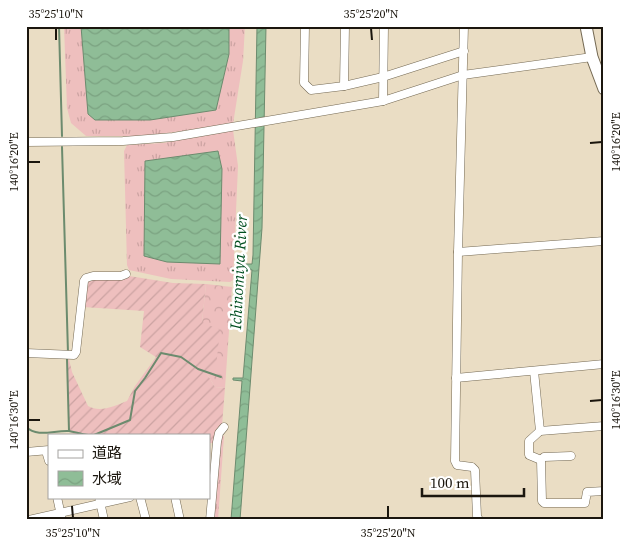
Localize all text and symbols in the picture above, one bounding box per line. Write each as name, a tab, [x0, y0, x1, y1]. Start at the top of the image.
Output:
text: 35°25'10"N	[28, 6, 84, 22]
text: 35°25'20"N	[343, 6, 399, 22]
text: 140°16'20"E	[608, 112, 624, 172]
text: 140°16'20"E	[6, 132, 22, 192]
water label: Ichinomiya River	[224, 213, 252, 331]
text: 140°16'30"E	[608, 370, 624, 430]
text: 140°16'30"E	[6, 390, 22, 450]
legend	[48, 434, 210, 498]
text: 道路	[92, 442, 122, 463]
scale bar	[422, 466, 525, 498]
text: 水域	[92, 468, 122, 489]
text: 100 m	[430, 472, 470, 493]
text: 35°25'10"N	[45, 525, 101, 541]
text: 35°25'20"N	[360, 525, 416, 541]

